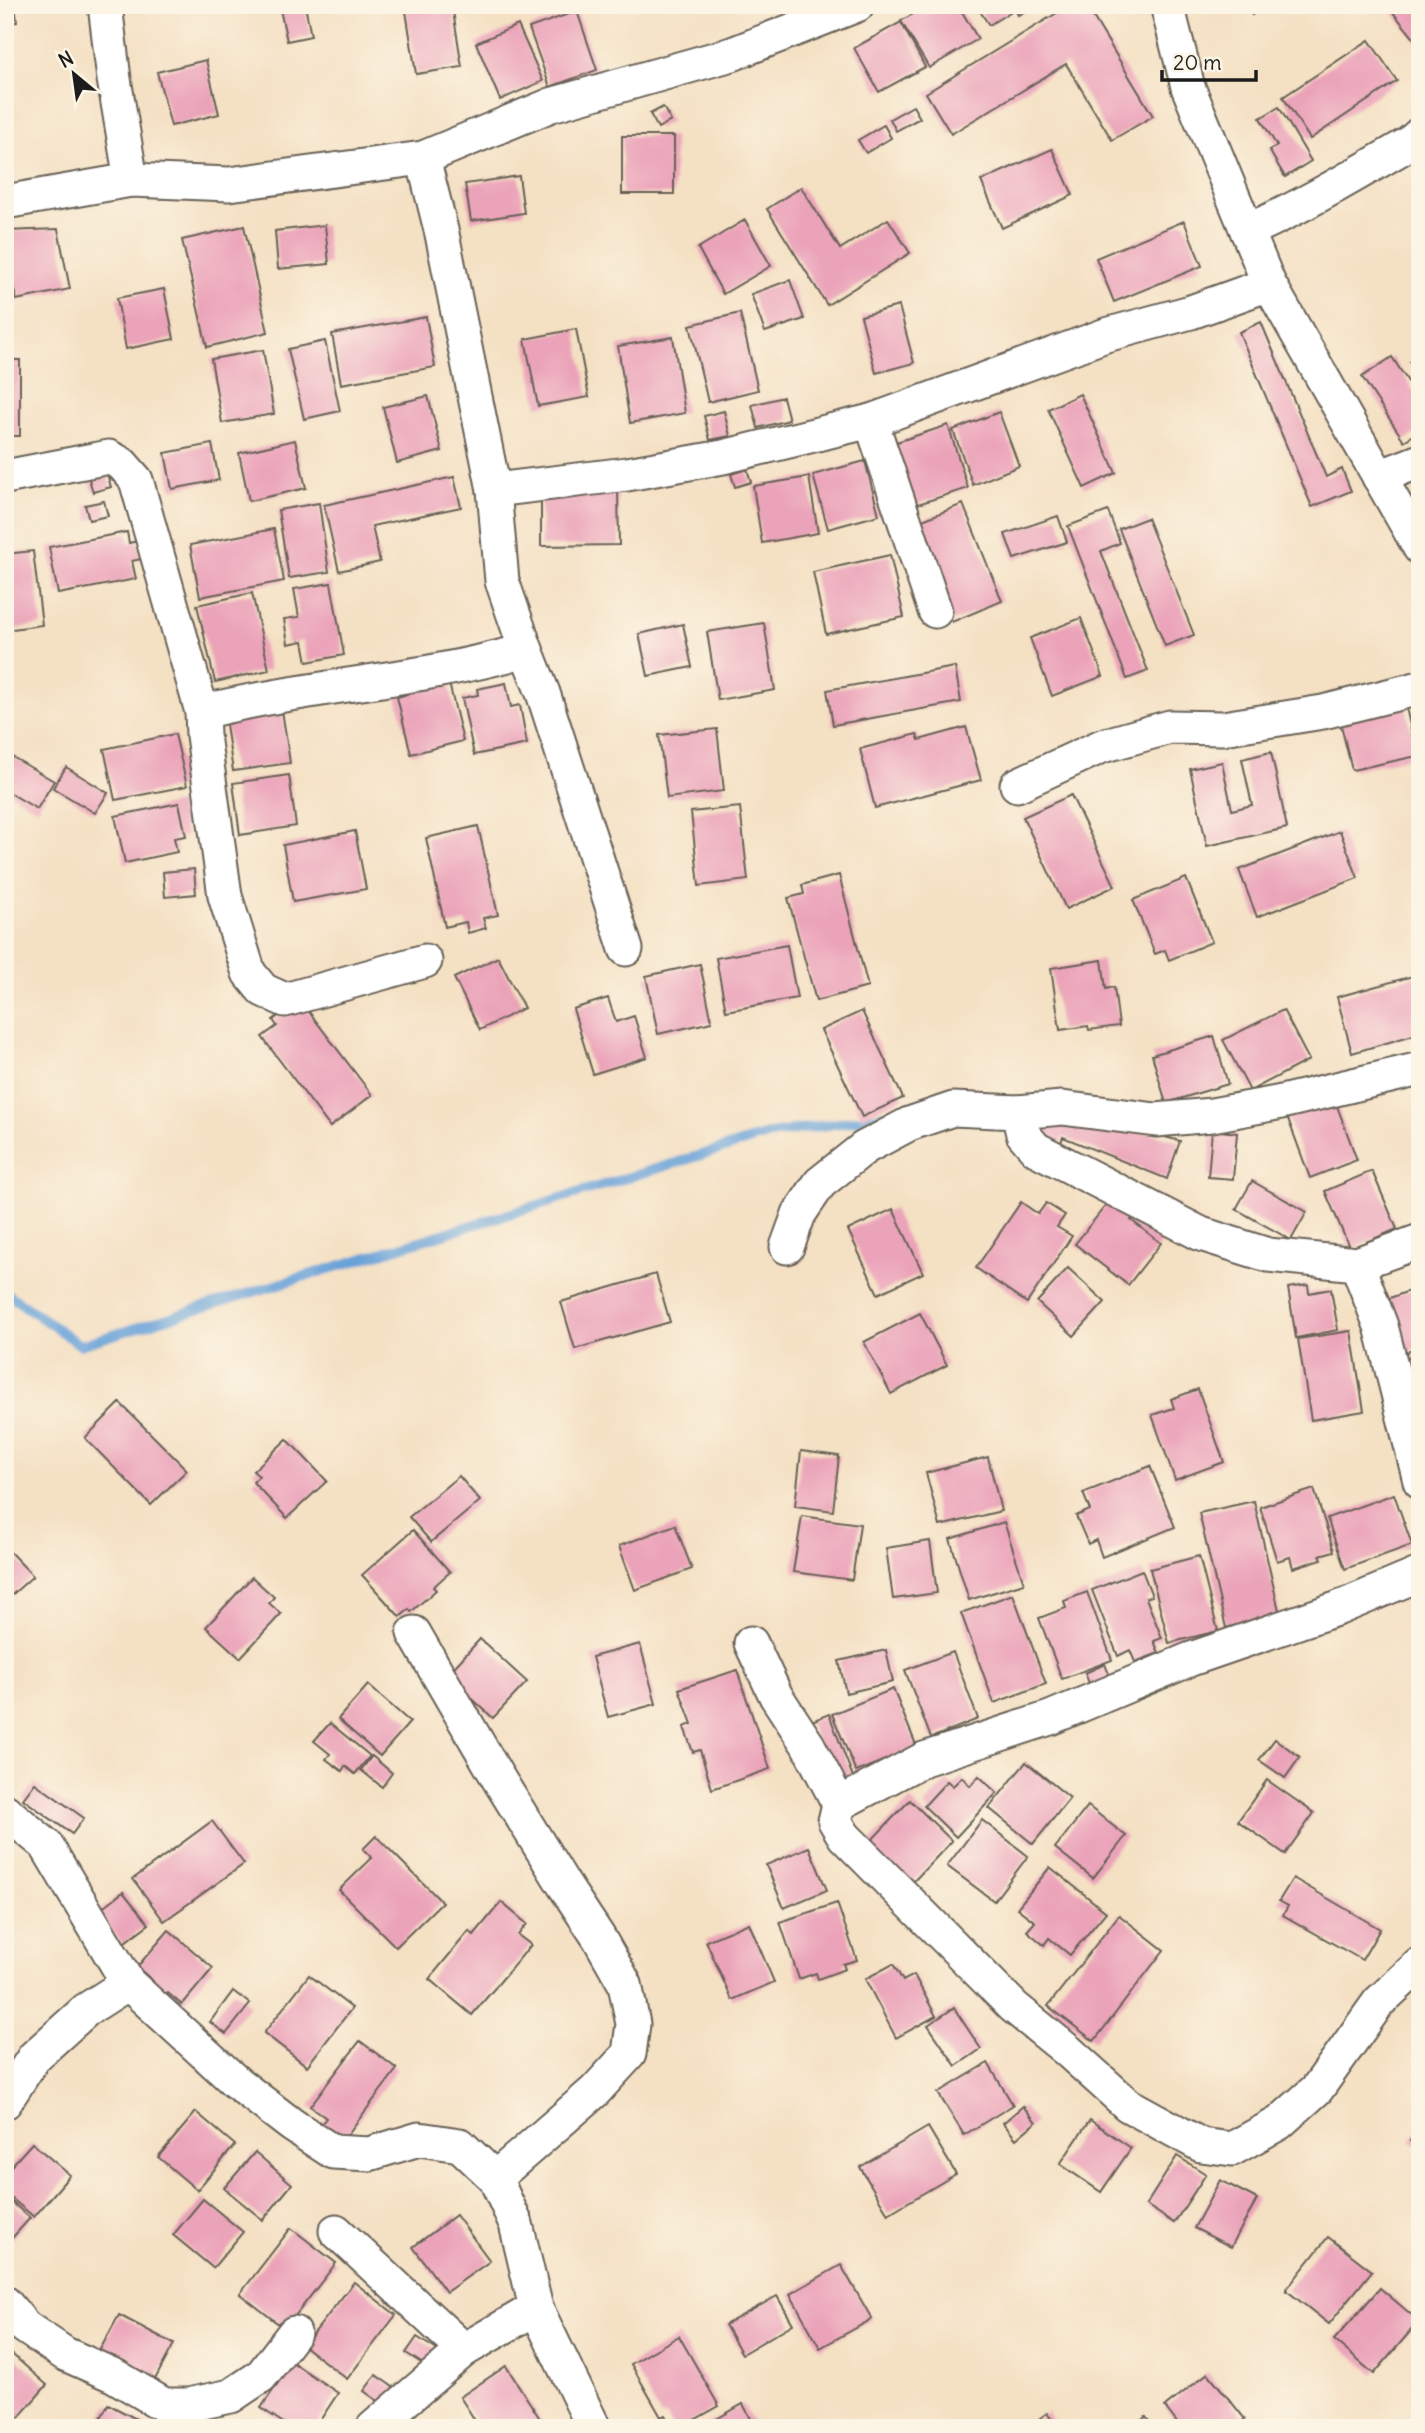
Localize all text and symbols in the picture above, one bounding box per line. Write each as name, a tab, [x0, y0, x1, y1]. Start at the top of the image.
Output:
north arrow	[38, 38, 108, 108]
scale bar	[1162, 38, 1257, 82]
text: N	[54, 45, 77, 73]
text: 20 m	[1173, 49, 1222, 76]

